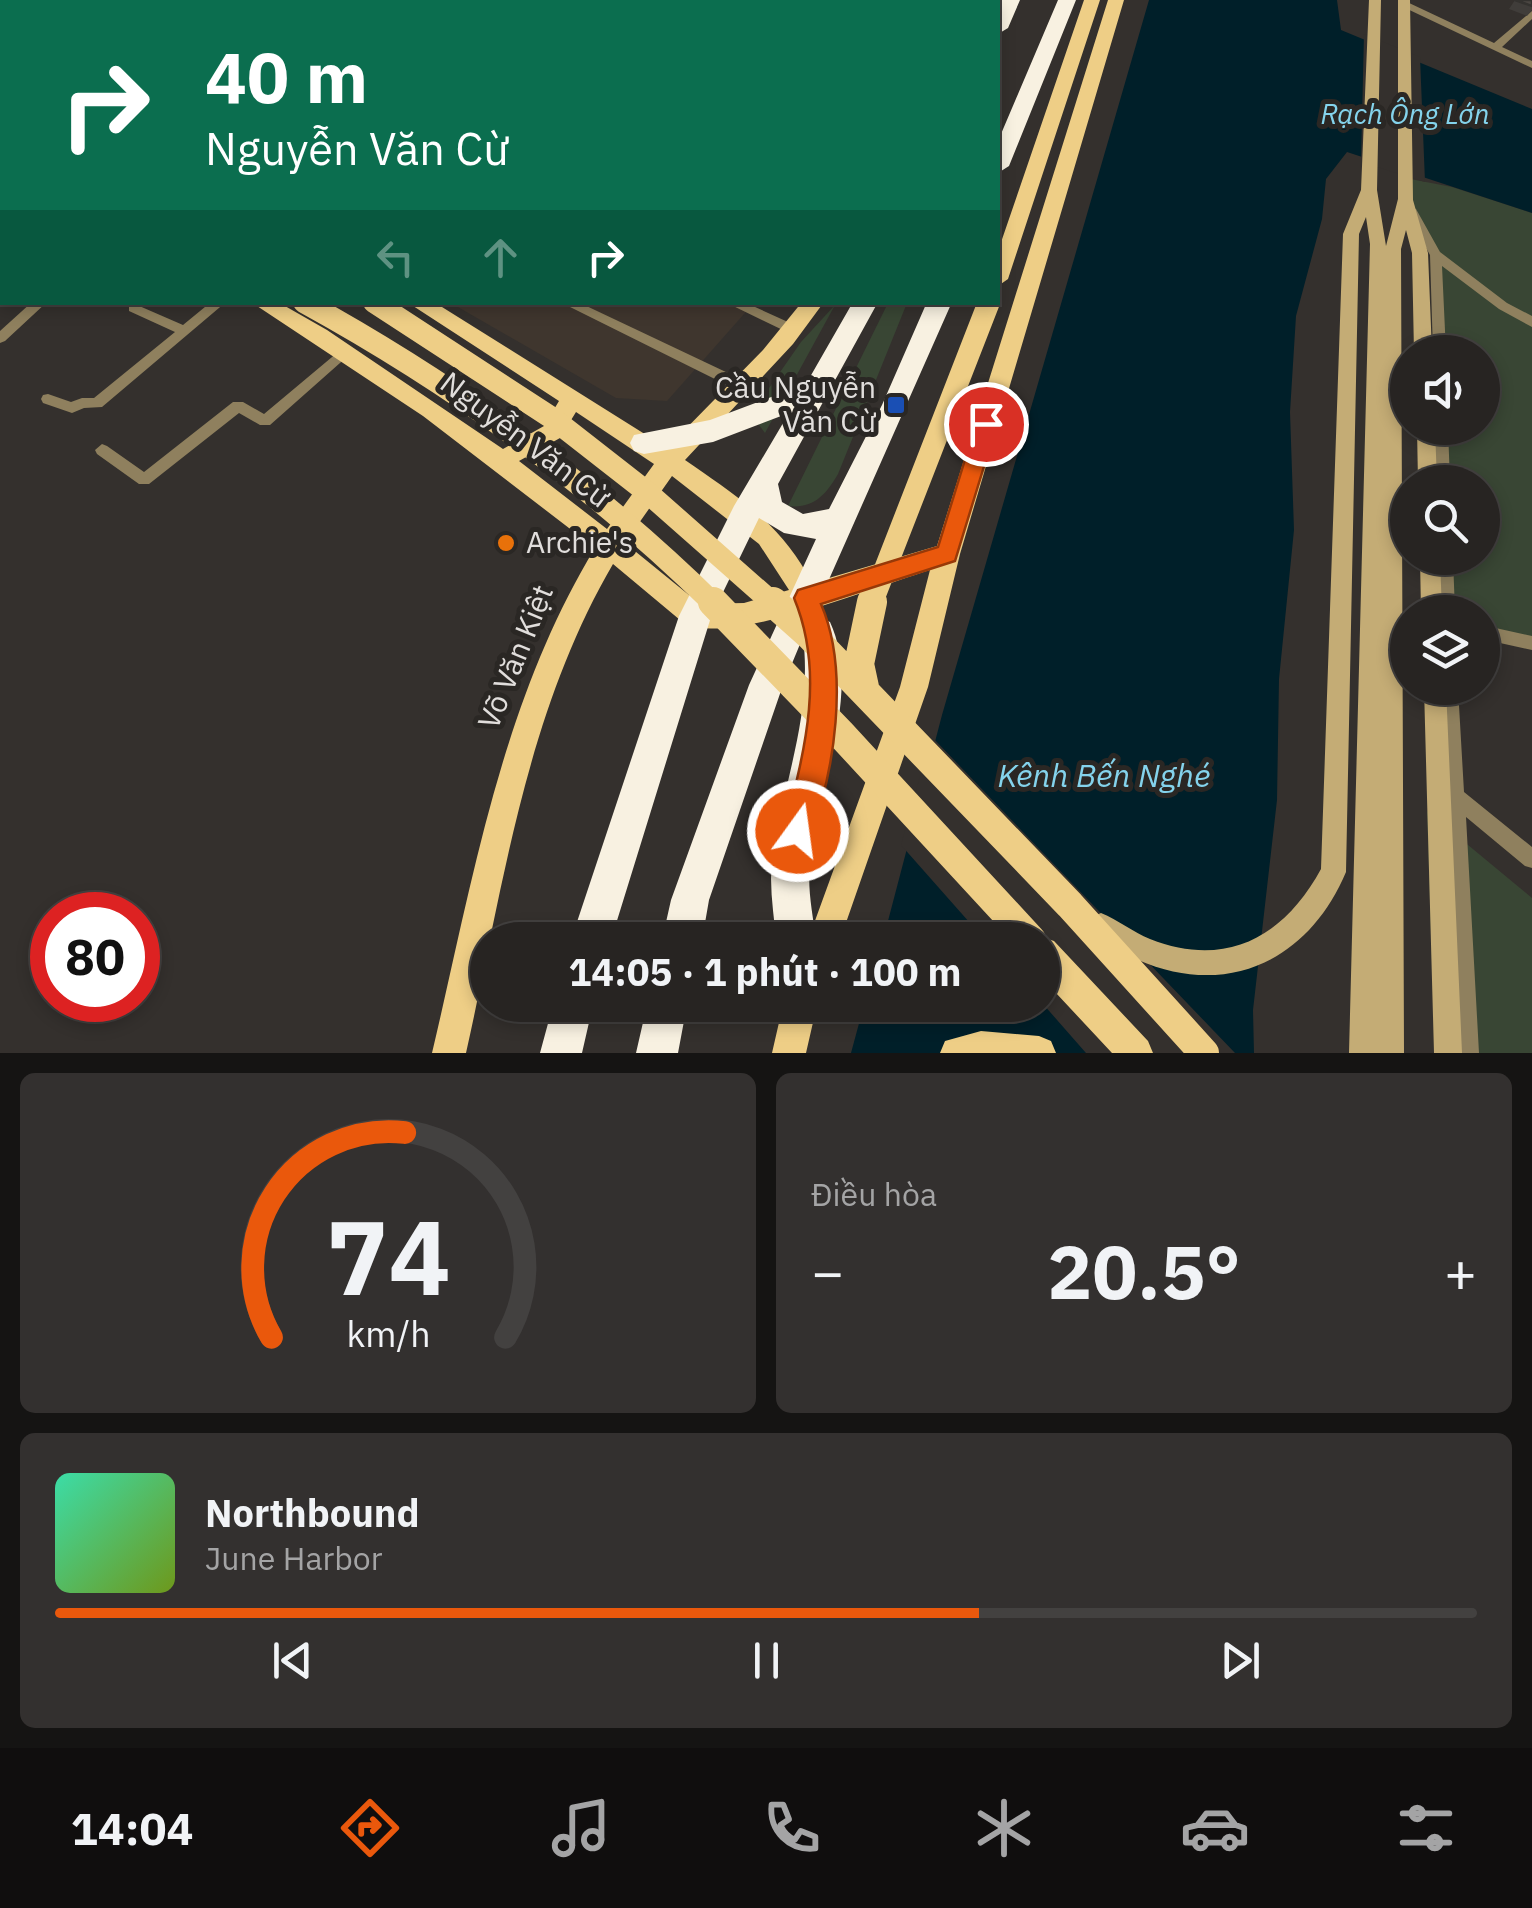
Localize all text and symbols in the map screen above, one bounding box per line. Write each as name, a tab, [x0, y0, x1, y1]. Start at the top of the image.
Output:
text: 40 m	[205, 31, 368, 122]
icon: right	[40, 40, 170, 170]
water label: Rạch Ông Lớn	[1320, 95, 1490, 132]
text: Nguyễn Văn Cừ	[205, 119, 509, 177]
icon: left	[368, 230, 423, 285]
icon: ahead	[473, 230, 528, 285]
icon: right	[578, 230, 633, 285]
map controls	[1390, 335, 1500, 705]
button: sound	[1390, 335, 1500, 445]
street label: Nguyễn Văn Cừ	[433, 362, 619, 515]
place label: Cầu Nguyễn Văn Cừ	[715, 367, 876, 440]
pin	[944, 382, 1029, 467]
marker: Cầu Nguyễn Văn Cừ	[885, 394, 907, 416]
icon: arrive	[959, 397, 1014, 452]
button: search	[1390, 465, 1500, 575]
place label: Archie's	[526, 522, 633, 561]
marker: Archie's	[495, 532, 517, 554]
street label: Võ Văn Kiệt	[468, 579, 561, 734]
button: layers	[1390, 595, 1500, 705]
water label: Kênh Bến Nghé	[998, 754, 1210, 796]
position arrow	[746, 779, 850, 883]
speed limit sign: 80	[30, 892, 160, 1022]
text: 14:05 · 1 phút · 100 m	[569, 947, 961, 996]
text: Điều hòa	[811, 1173, 937, 1215]
text: 74	[326, 1188, 450, 1324]
text: 20.5°	[1047, 1222, 1241, 1320]
text: −	[811, 1236, 844, 1307]
text: +	[1444, 1236, 1477, 1307]
text: km/h	[346, 1310, 430, 1357]
text: Northbound	[205, 1488, 420, 1537]
text: June Harbor	[205, 1537, 382, 1579]
icon: previous	[265, 1633, 320, 1688]
icon: pause	[739, 1633, 794, 1688]
icon: next	[1213, 1633, 1268, 1688]
icon: directions	[335, 1793, 405, 1863]
icon: music	[546, 1793, 616, 1863]
icon: phone	[757, 1793, 827, 1863]
icon: climate	[969, 1793, 1039, 1863]
icon: car	[1180, 1793, 1250, 1863]
icon: filters	[1391, 1793, 1461, 1863]
text: 14:04	[71, 1799, 194, 1857]

